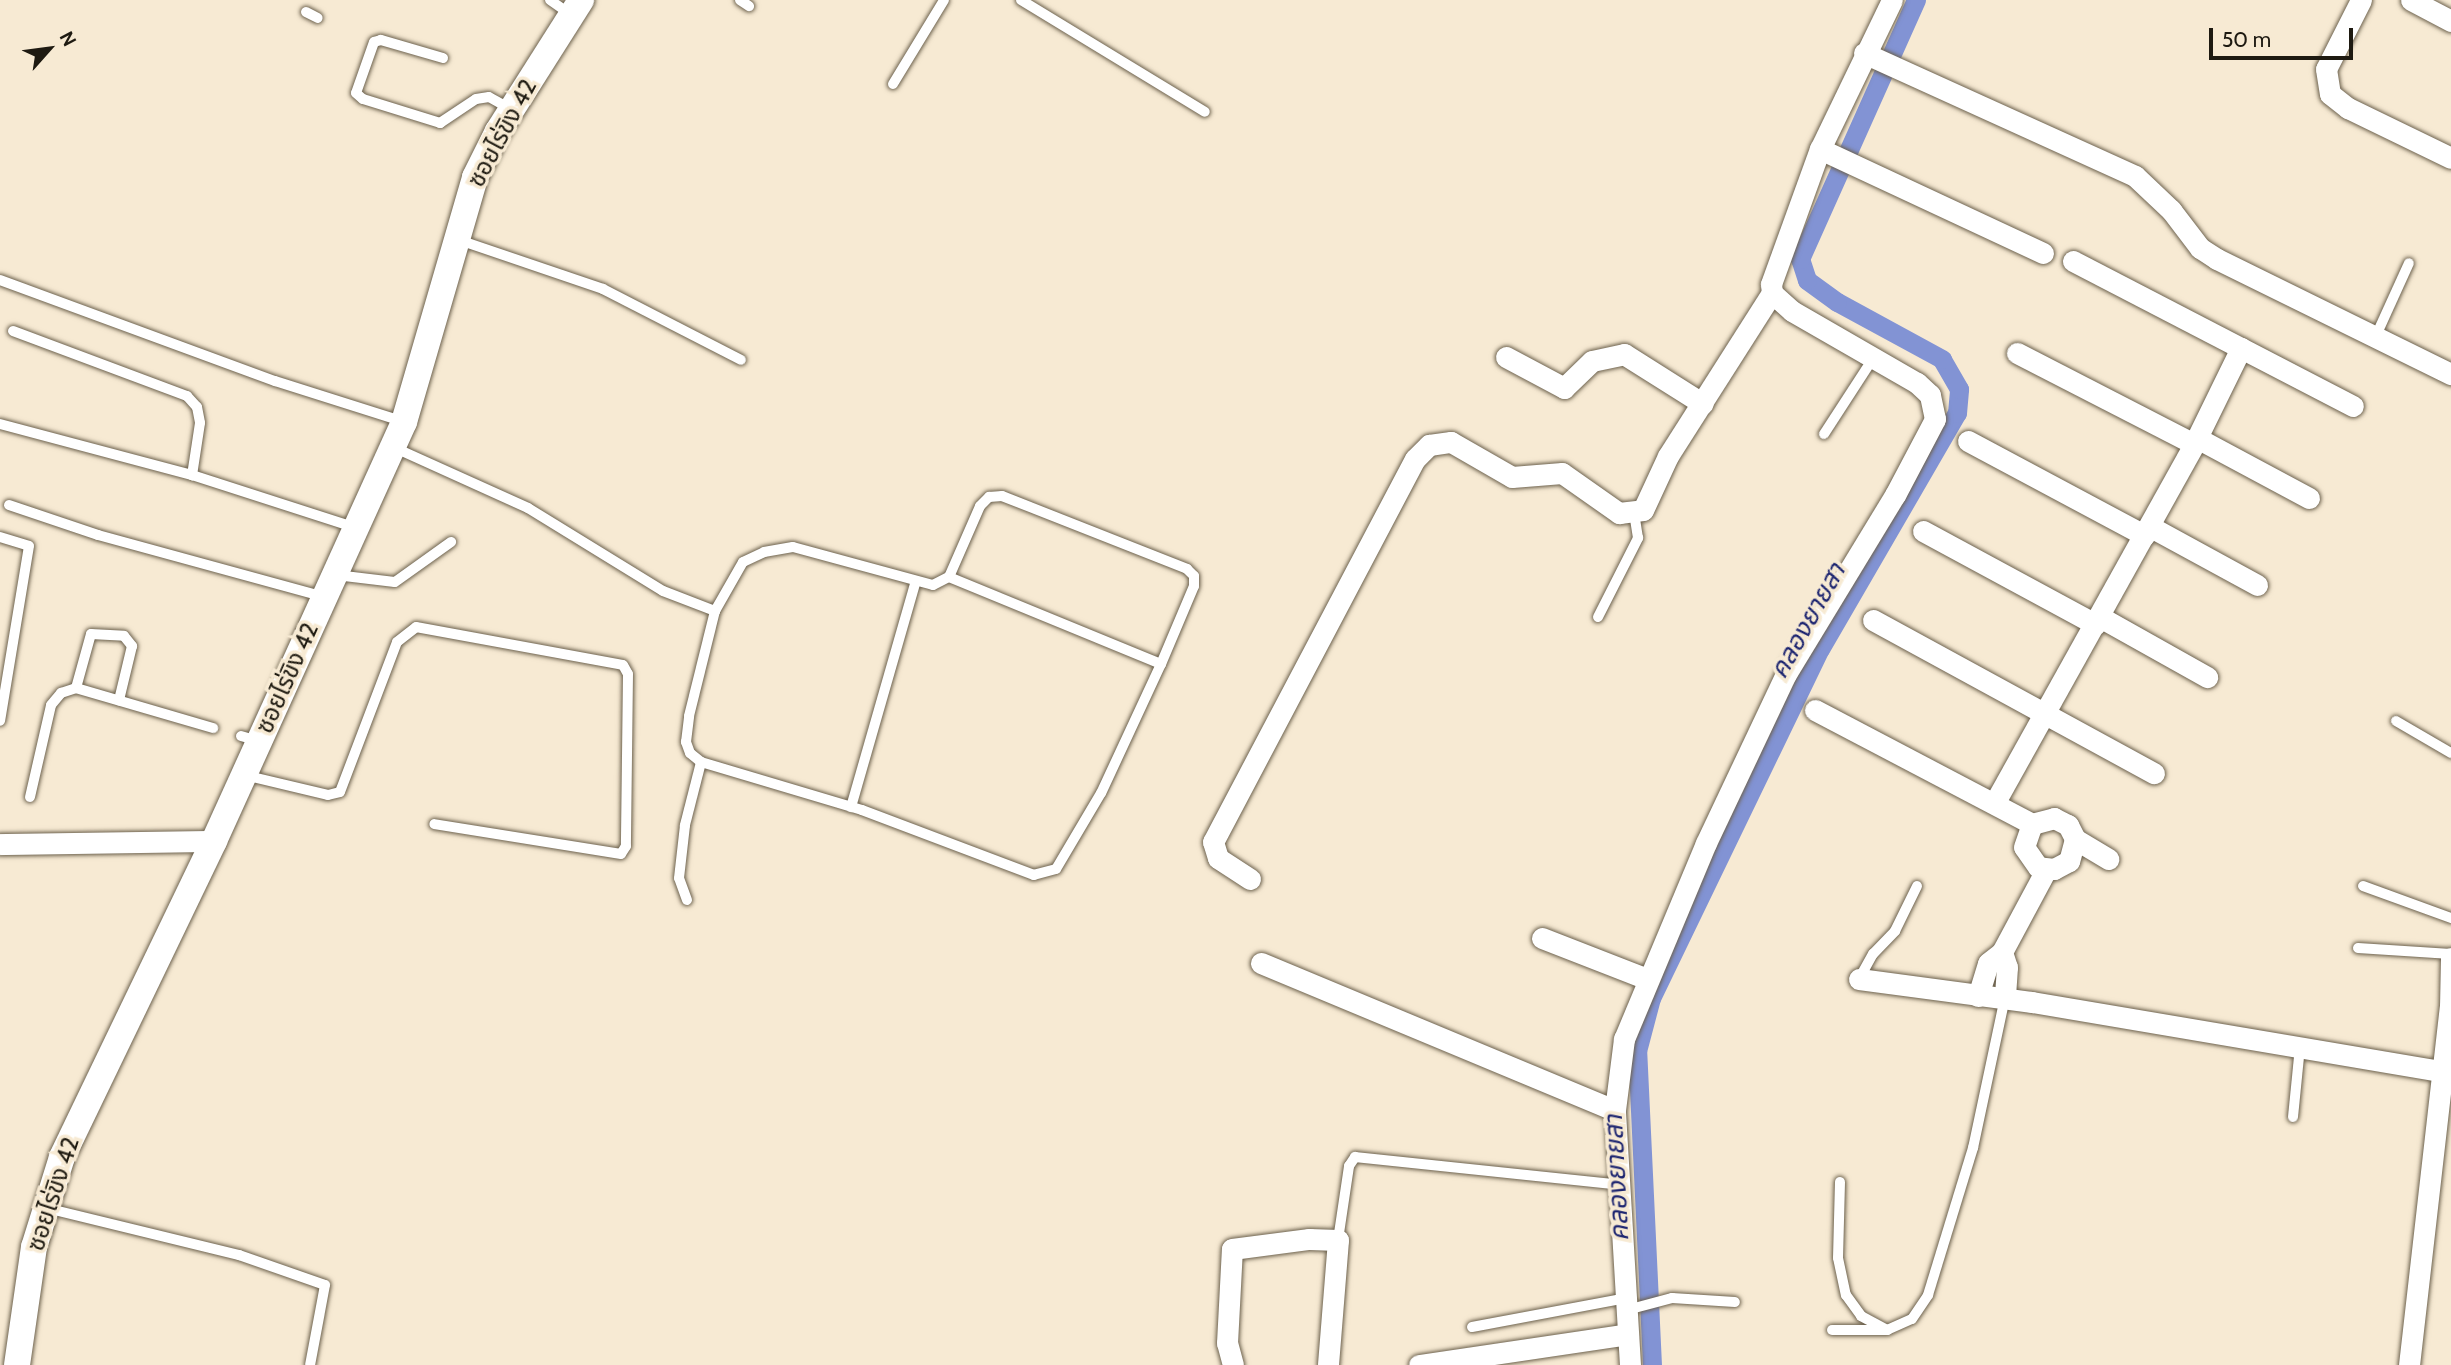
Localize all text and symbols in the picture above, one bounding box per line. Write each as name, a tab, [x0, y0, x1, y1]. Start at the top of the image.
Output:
north arrow	[14, 14, 84, 84]
scale bar	[2213, 14, 2356, 58]
text: 50 m	[2222, 27, 2271, 52]
text: N	[55, 28, 81, 50]
street label: ซอยไร่ขิง 42	[462, 74, 542, 192]
water label: คลองยายสา	[1764, 558, 1852, 684]
street label: ซอยไร่ขิง 42	[250, 618, 324, 738]
water label: คลองยายสา	[1598, 1114, 1636, 1242]
street label: ซอยไร่ขิง 42	[21, 1133, 85, 1255]

